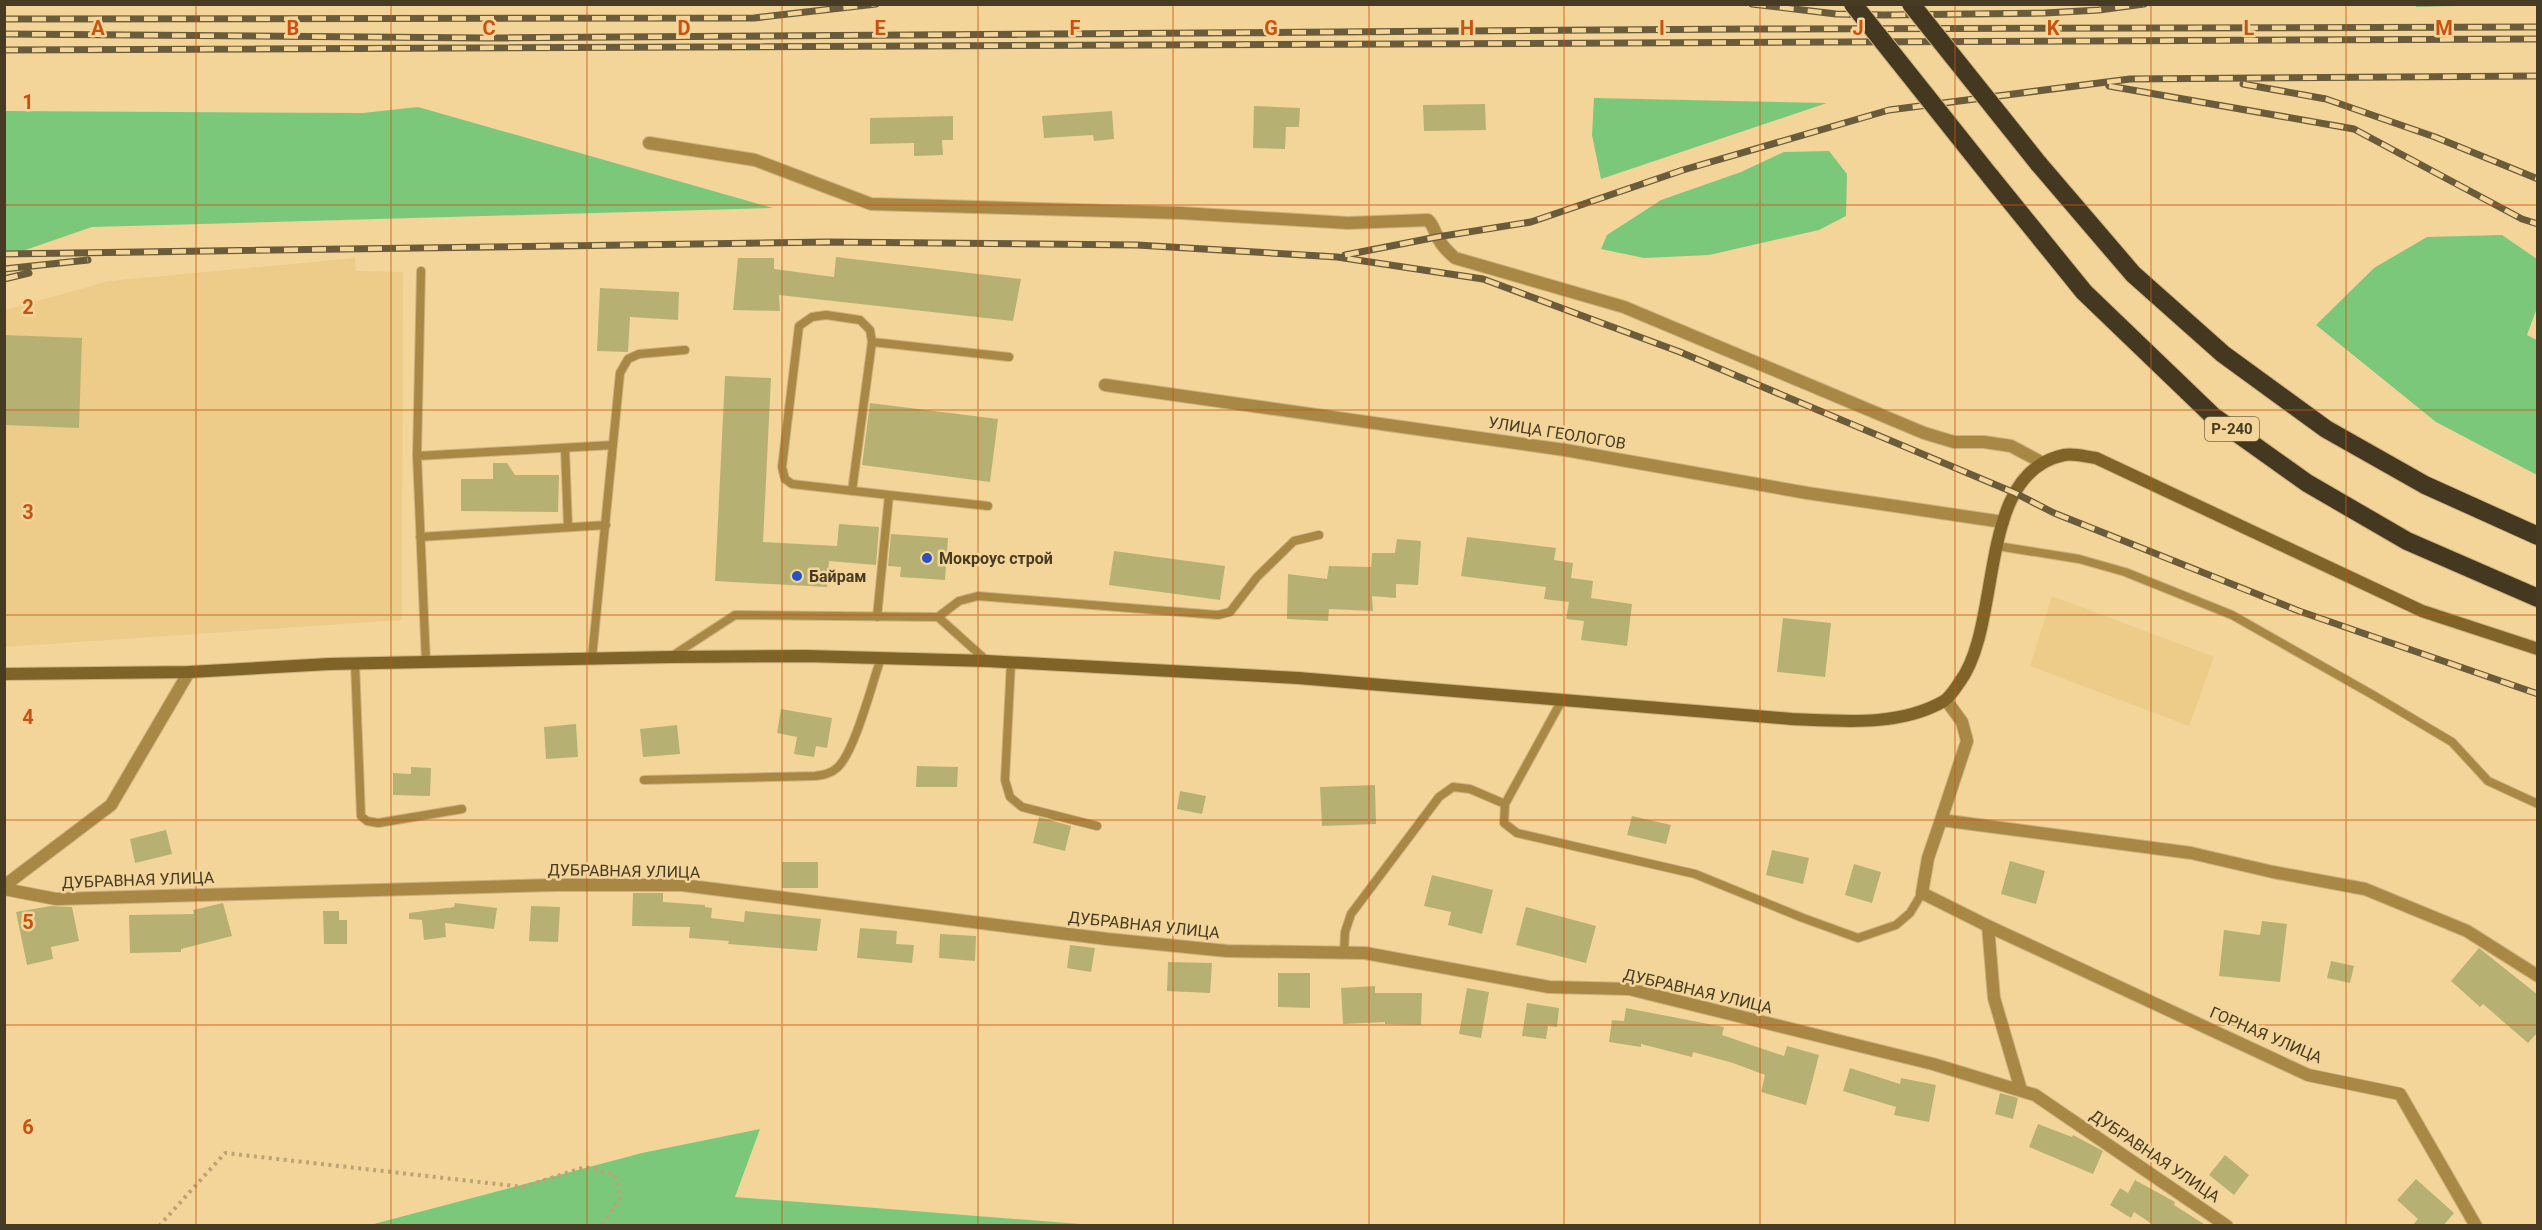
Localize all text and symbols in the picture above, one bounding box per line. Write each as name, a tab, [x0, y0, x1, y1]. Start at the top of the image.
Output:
text: A	[91, 16, 105, 40]
text: B	[287, 16, 299, 40]
text: C	[482, 16, 496, 40]
text: D	[678, 16, 691, 40]
text: E	[874, 16, 886, 40]
text: F	[1070, 16, 1081, 40]
text: G	[1264, 16, 1278, 40]
text: H	[1460, 16, 1474, 40]
text: I	[1659, 16, 1665, 40]
text: J	[1852, 16, 1864, 40]
text: K	[2047, 16, 2060, 40]
text: L	[2244, 16, 2255, 40]
text: M	[2435, 16, 2453, 40]
text: 1	[22, 90, 34, 114]
text: 2	[22, 295, 34, 319]
street label: УЛИЦА ГЕОЛОГОВ	[1487, 413, 1627, 453]
road number: Р-240	[2205, 417, 2259, 441]
text: 3	[22, 500, 34, 524]
place label: Мокроус строй	[939, 549, 1053, 568]
marker: Мокроус строй	[920, 551, 934, 565]
place label: Байрам	[809, 567, 866, 586]
marker: Байрам	[790, 569, 804, 583]
text: 4	[22, 705, 34, 729]
street label: ДУБРАВНАЯ УЛИЦА	[548, 860, 701, 882]
street label: ДУБРАВНАЯ УЛИЦА	[62, 868, 215, 892]
street label: ДУБРАВНАЯ УЛИЦА	[1067, 908, 1221, 942]
text: 5	[22, 910, 34, 934]
street label: ДУБРАВНАЯ УЛИЦА	[1622, 965, 1775, 1018]
street label: ГОРНАЯ УЛИЦА	[2207, 1003, 2326, 1067]
street label: ДУБРАВНАЯ УЛИЦА	[2087, 1106, 2224, 1207]
text: 6	[22, 1115, 34, 1139]

